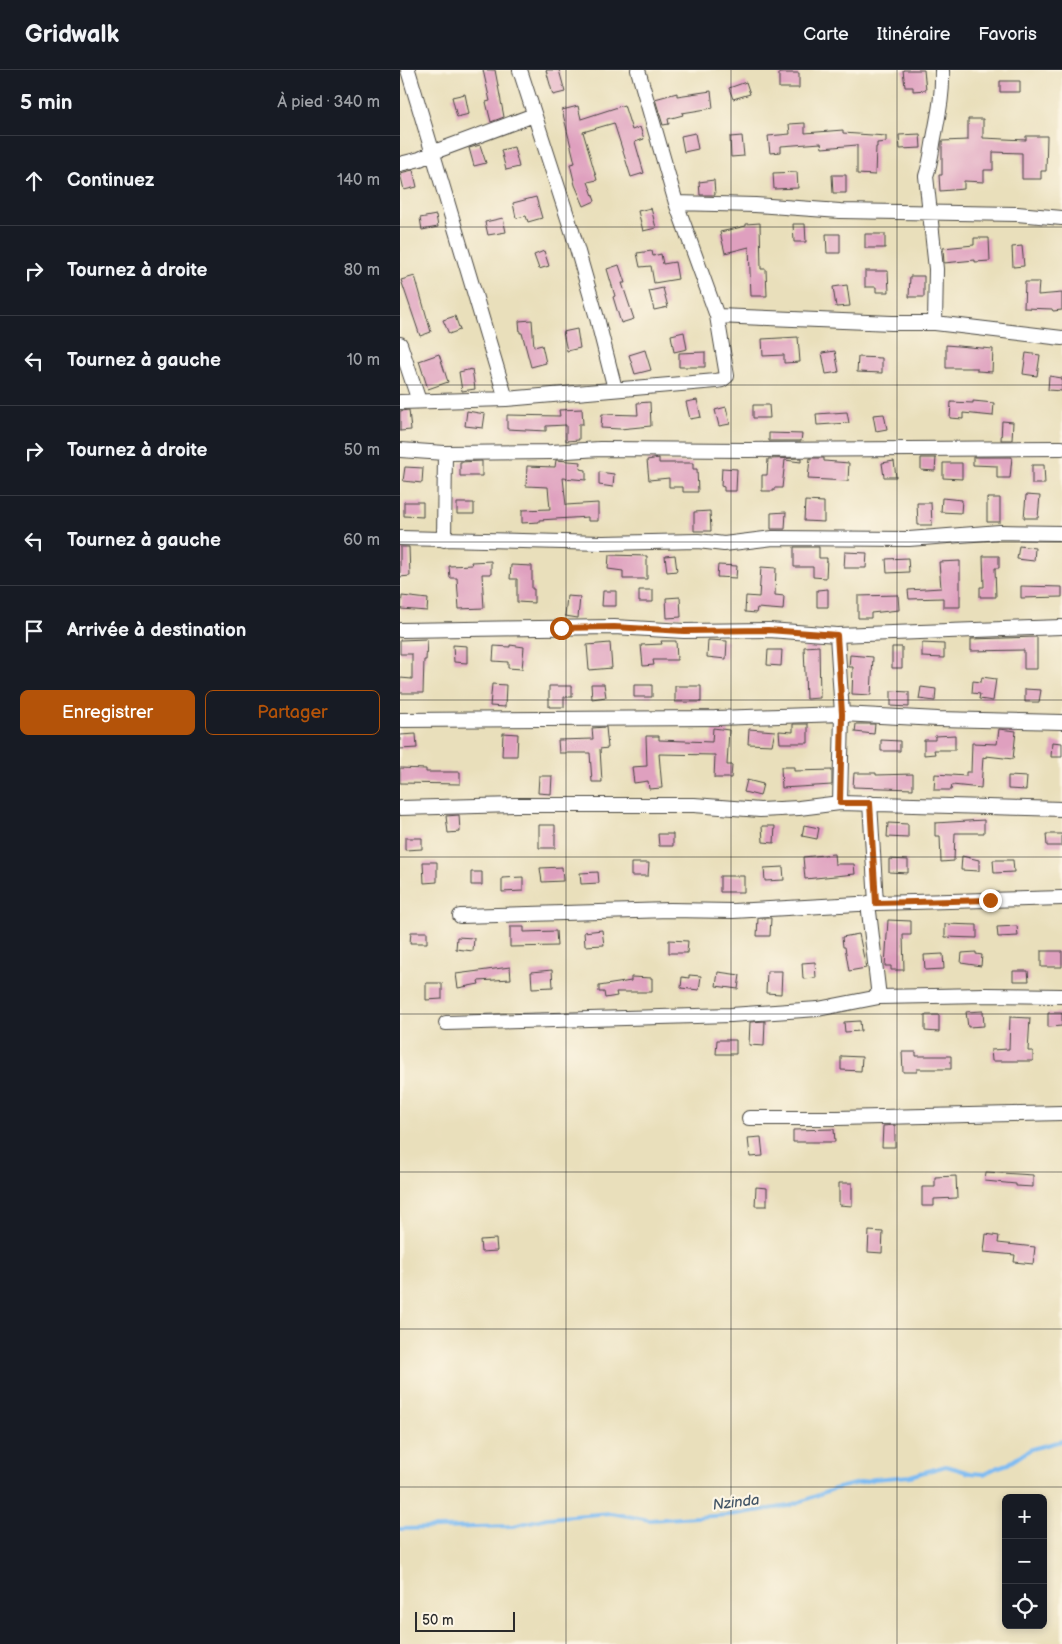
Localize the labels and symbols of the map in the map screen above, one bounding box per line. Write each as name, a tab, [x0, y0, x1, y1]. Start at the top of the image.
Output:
route start	[550, 617, 573, 640]
route end	[979, 889, 1002, 912]
water label: Nzinda	[712, 1490, 761, 1515]
scale bar	[415, 1609, 515, 1632]

